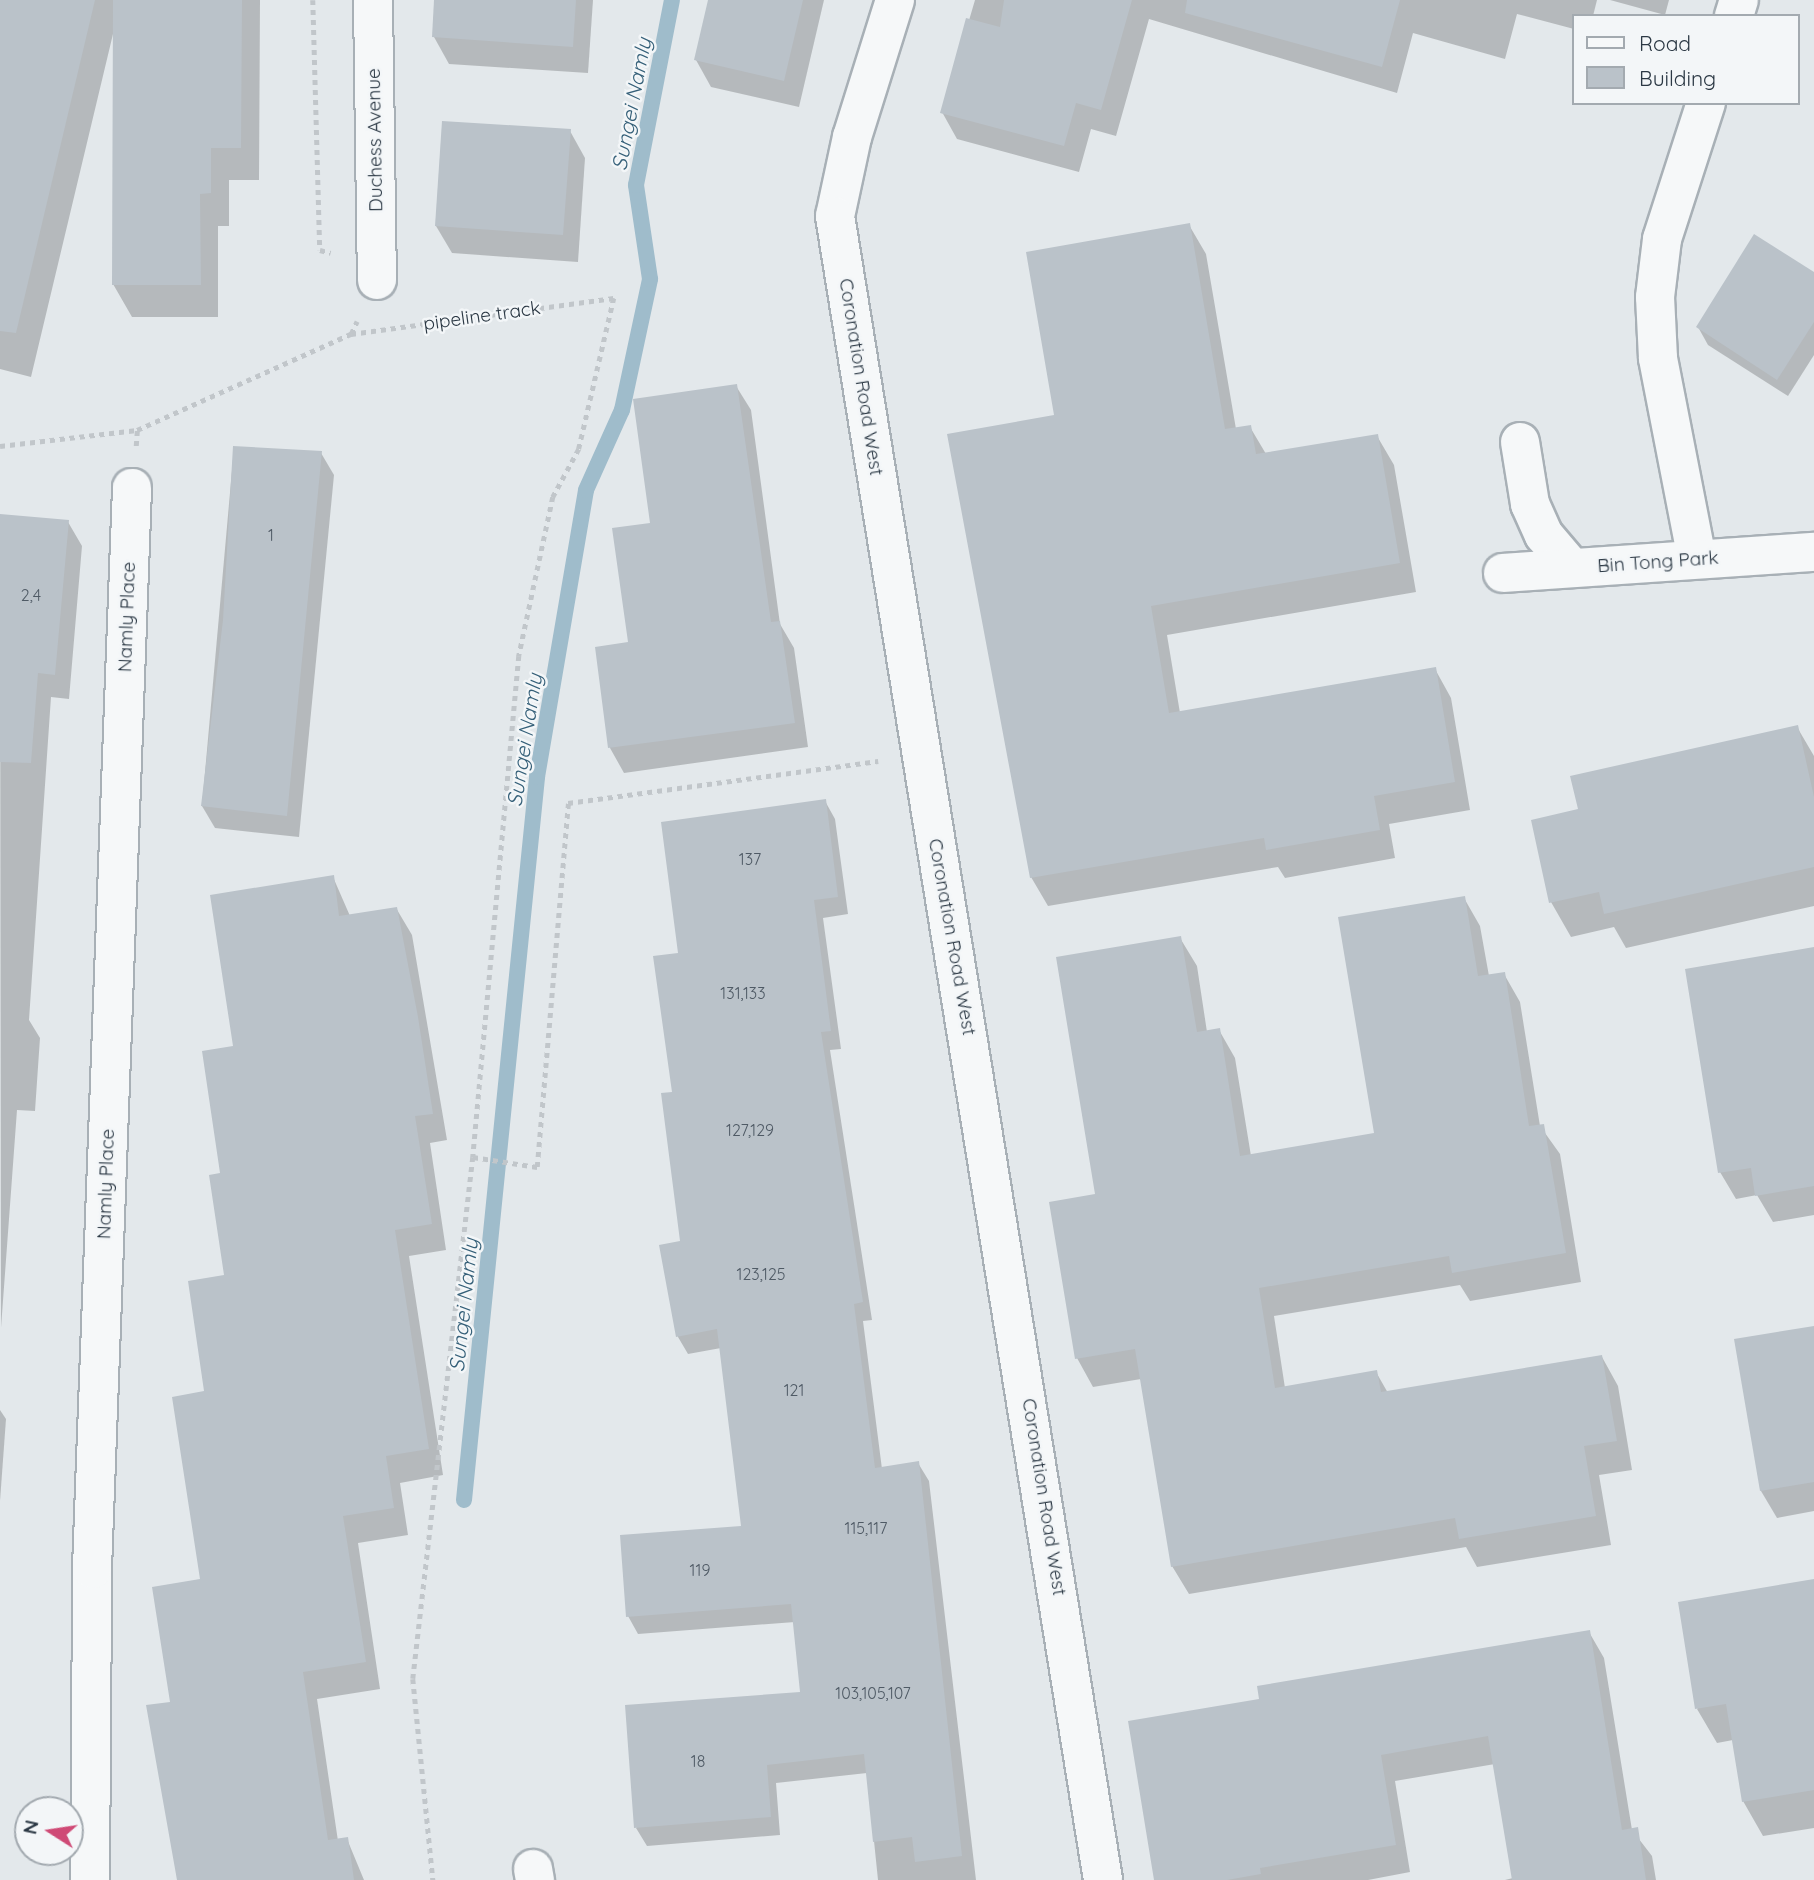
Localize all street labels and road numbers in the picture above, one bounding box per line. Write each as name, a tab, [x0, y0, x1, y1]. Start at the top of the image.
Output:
street label: Duchess Avenue	[362, 68, 388, 212]
street label: Coronation Road West	[834, 277, 888, 477]
street label: pipeline track	[422, 296, 542, 336]
street label: Bin Tong Park	[1597, 546, 1719, 578]
street label: Namly Place	[114, 561, 140, 673]
street label: Coronation Road West	[923, 837, 981, 1037]
street label: Namly Place	[93, 1128, 119, 1240]
street label: Coronation Road West	[1017, 1397, 1071, 1597]

